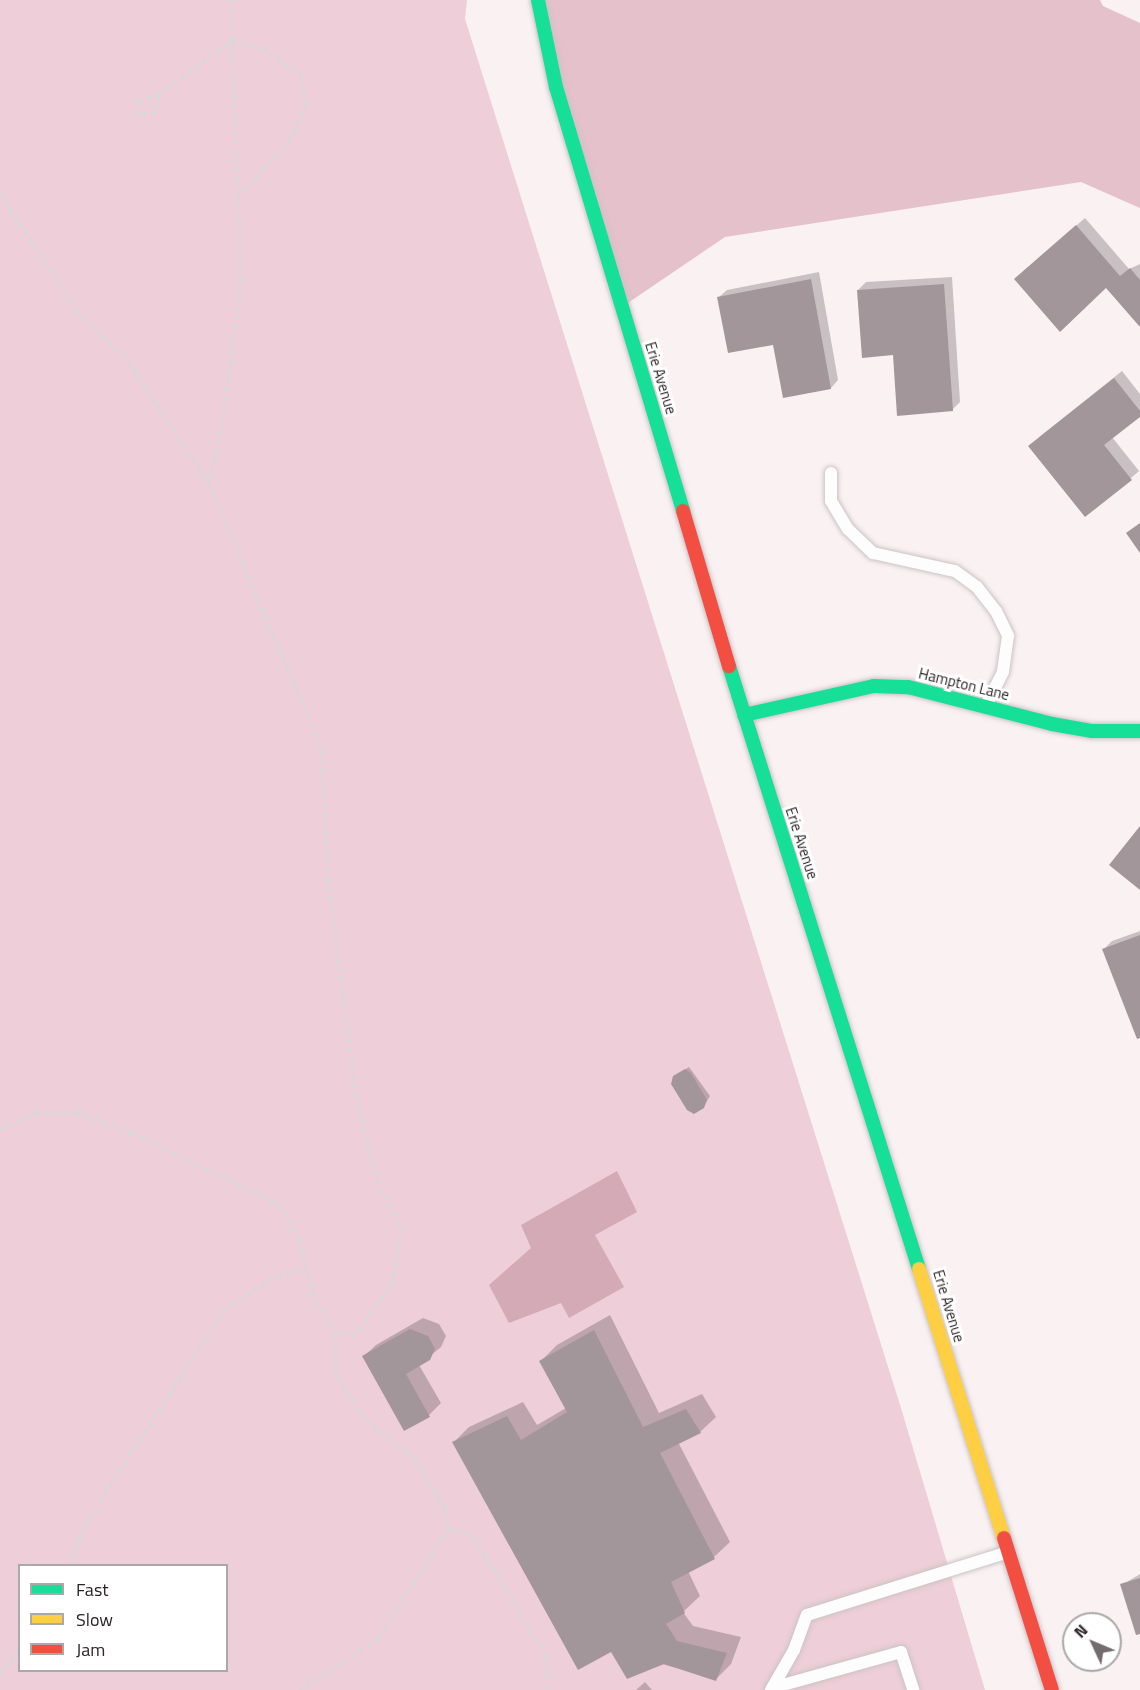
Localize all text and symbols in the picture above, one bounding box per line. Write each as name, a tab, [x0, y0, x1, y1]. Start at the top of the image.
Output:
street label: Erie Avenue	[641, 340, 681, 416]
street label: Hampton Lane	[917, 664, 1011, 704]
street label: Erie Avenue	[782, 805, 822, 881]
street label: Erie Avenue	[929, 1268, 969, 1344]
legend	[18, 1564, 228, 1672]
text: Fast	[76, 1576, 109, 1603]
text: Slow	[76, 1606, 113, 1633]
north arrow	[1062, 1612, 1122, 1672]
text: N	[1068, 1619, 1093, 1643]
text: Jam	[76, 1636, 105, 1663]

